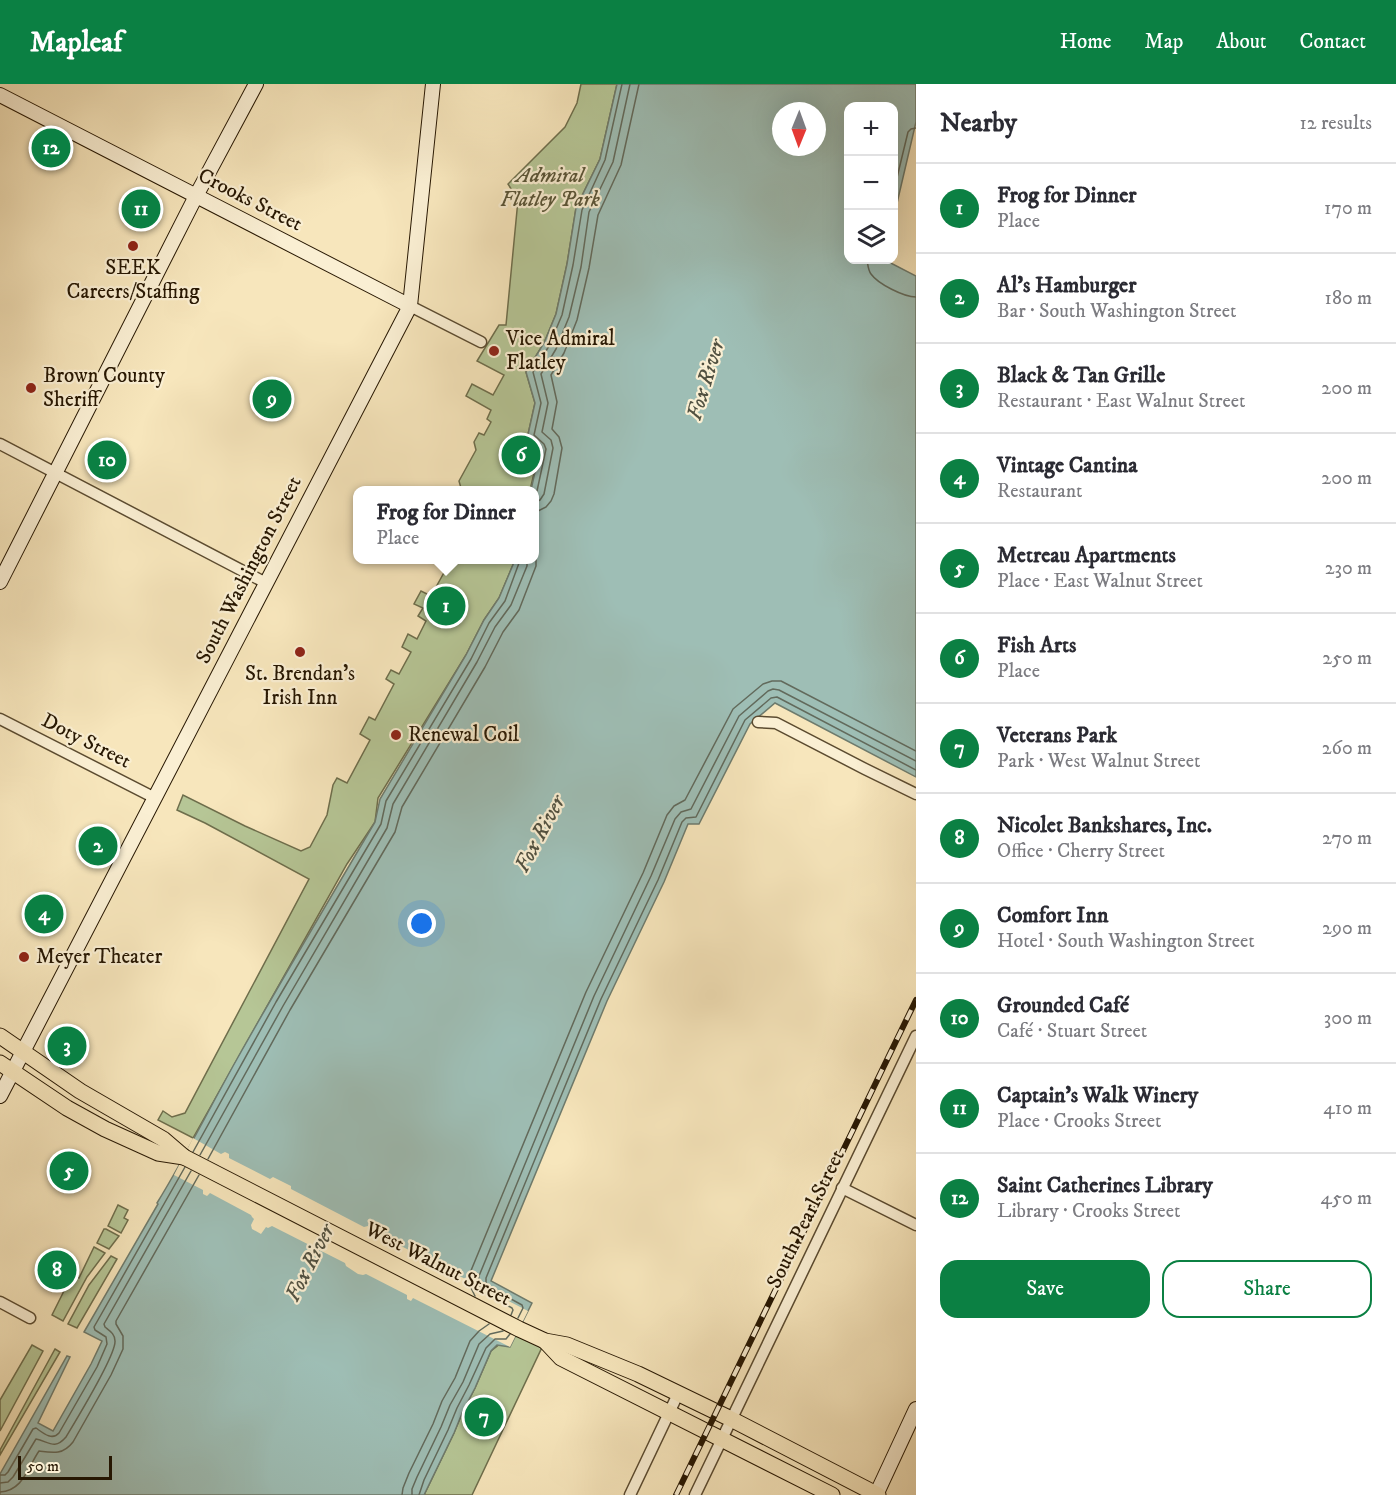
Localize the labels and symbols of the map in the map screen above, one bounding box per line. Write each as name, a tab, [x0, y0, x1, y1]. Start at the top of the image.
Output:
north arrow	[772, 102, 826, 156]
pin: 12	[32, 126, 70, 170]
street label: Crooks Street	[193, 163, 307, 237]
park label: Admiral Flatley Park	[500, 163, 600, 213]
pin: 11	[122, 186, 160, 232]
marker: SEEK Careers/Staffing	[126, 239, 140, 253]
place label: SEEK Careers/Staffing	[67, 255, 200, 305]
place label: Vice Admiral Flatley	[505, 326, 616, 376]
water label: Fox River	[681, 334, 732, 424]
marker: Vice Admiral Flatley	[487, 344, 501, 358]
place label: Brown County Sheriff	[43, 363, 166, 413]
pin: 9	[252, 376, 292, 422]
marker: Brown County Sheriff	[24, 381, 38, 395]
pin: 6	[502, 432, 540, 478]
pin: 10	[88, 438, 126, 482]
street label: South Washington Street	[190, 472, 308, 668]
pin: 1	[426, 584, 466, 628]
marker: St. Brendan's Irish Inn	[293, 645, 307, 659]
place label: St. Brendan's Irish Inn	[245, 661, 355, 711]
street label: Doty Street	[37, 707, 135, 775]
place label: Renewal Coil	[408, 722, 520, 748]
marker: Renewal Coil	[389, 728, 403, 742]
water label: Fox River	[509, 789, 572, 877]
pin: 2	[78, 824, 118, 868]
pin: 4	[24, 892, 63, 936]
your location	[407, 909, 436, 938]
place label: Meyer Theater	[36, 944, 162, 970]
marker: Meyer Theater	[17, 950, 31, 964]
pin: 3	[48, 1024, 86, 1068]
street label: South Pearl Street	[761, 1145, 851, 1293]
pin: 5	[50, 1148, 88, 1194]
street label: West Walnut Street	[360, 1216, 516, 1312]
water label: Fox River	[279, 1218, 342, 1306]
pin: 8	[38, 1248, 76, 1292]
pin: 7	[464, 1394, 504, 1440]
scale bar	[18, 1453, 112, 1480]

